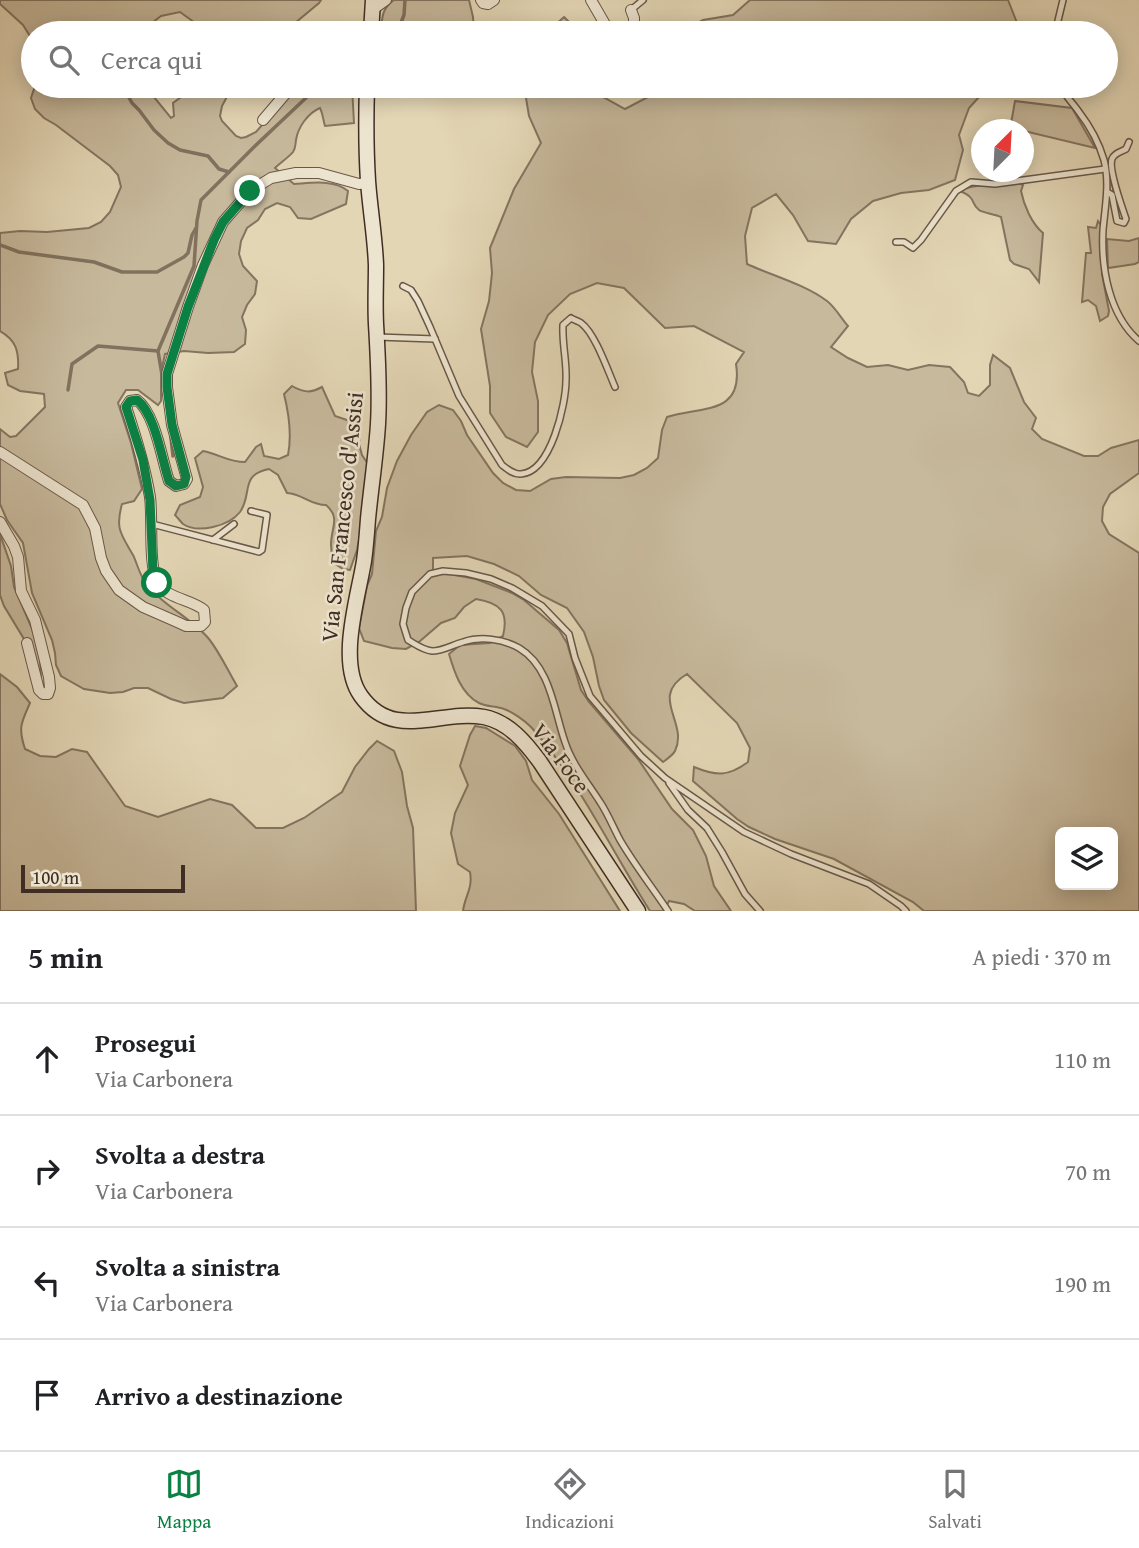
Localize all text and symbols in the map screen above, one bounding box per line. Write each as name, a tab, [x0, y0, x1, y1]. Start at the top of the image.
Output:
search box	[21, 21, 1118, 98]
text: Cerca qui	[101, 40, 202, 79]
icon: search	[45, 41, 83, 79]
north arrow	[971, 119, 1034, 182]
route end	[234, 175, 265, 206]
street label: Via San Francesco d'Assisi	[312, 390, 371, 644]
route start	[141, 567, 172, 598]
street label: Via Foce	[524, 716, 599, 800]
map controls	[1055, 827, 1118, 890]
button: layers	[1055, 827, 1118, 890]
scale bar	[21, 862, 186, 894]
text: 100 m	[32, 863, 79, 891]
text: 5 min	[28, 935, 103, 979]
text: A piedi · 370 m	[973, 940, 1111, 973]
text: Prosegui	[95, 1023, 196, 1062]
icon: ahead	[28, 1040, 66, 1078]
text: 110 m	[1054, 1043, 1111, 1076]
text: Via Carbonera	[95, 1062, 233, 1095]
text: Svolta a destra	[95, 1135, 265, 1174]
icon: right	[28, 1152, 66, 1190]
text: 70 m	[1065, 1155, 1111, 1188]
text: Via Carbonera	[95, 1174, 233, 1207]
text: Svolta a sinistra	[95, 1247, 280, 1286]
icon: left	[28, 1264, 66, 1302]
text: 190 m	[1054, 1267, 1111, 1300]
text: Via Carbonera	[95, 1286, 233, 1319]
icon: arrive	[28, 1376, 66, 1414]
text: Arrivo a destinazione	[95, 1376, 343, 1415]
tab: Mappa	[157, 1465, 211, 1535]
tab: Indicazioni	[525, 1465, 614, 1535]
tab: Salvati	[928, 1465, 982, 1535]

